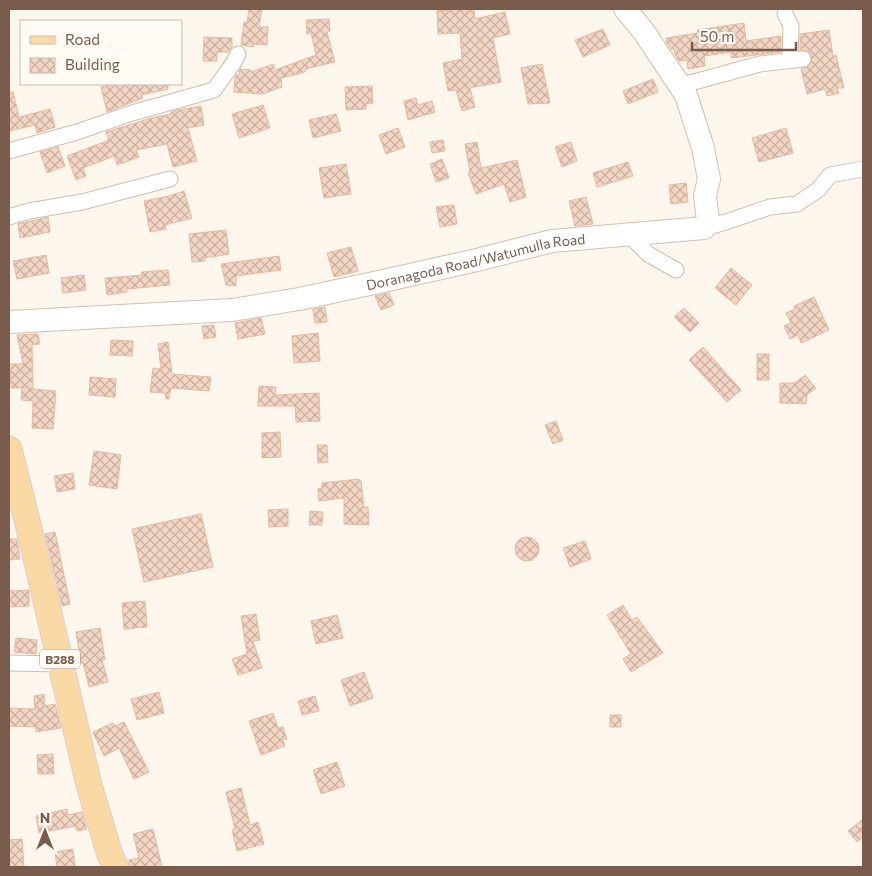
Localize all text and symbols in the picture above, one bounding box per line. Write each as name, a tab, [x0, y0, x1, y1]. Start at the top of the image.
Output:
legend	[20, 20, 182, 85]
scale bar	[692, 20, 796, 52]
text: 50 m	[700, 27, 734, 45]
text: Road	[65, 30, 100, 48]
text: Building	[65, 55, 120, 73]
street label: Doranagoda Road/Watumulla Road	[364, 230, 586, 293]
road number: B288	[40, 650, 80, 669]
north arrow	[20, 806, 70, 856]
text: N	[40, 809, 50, 826]

